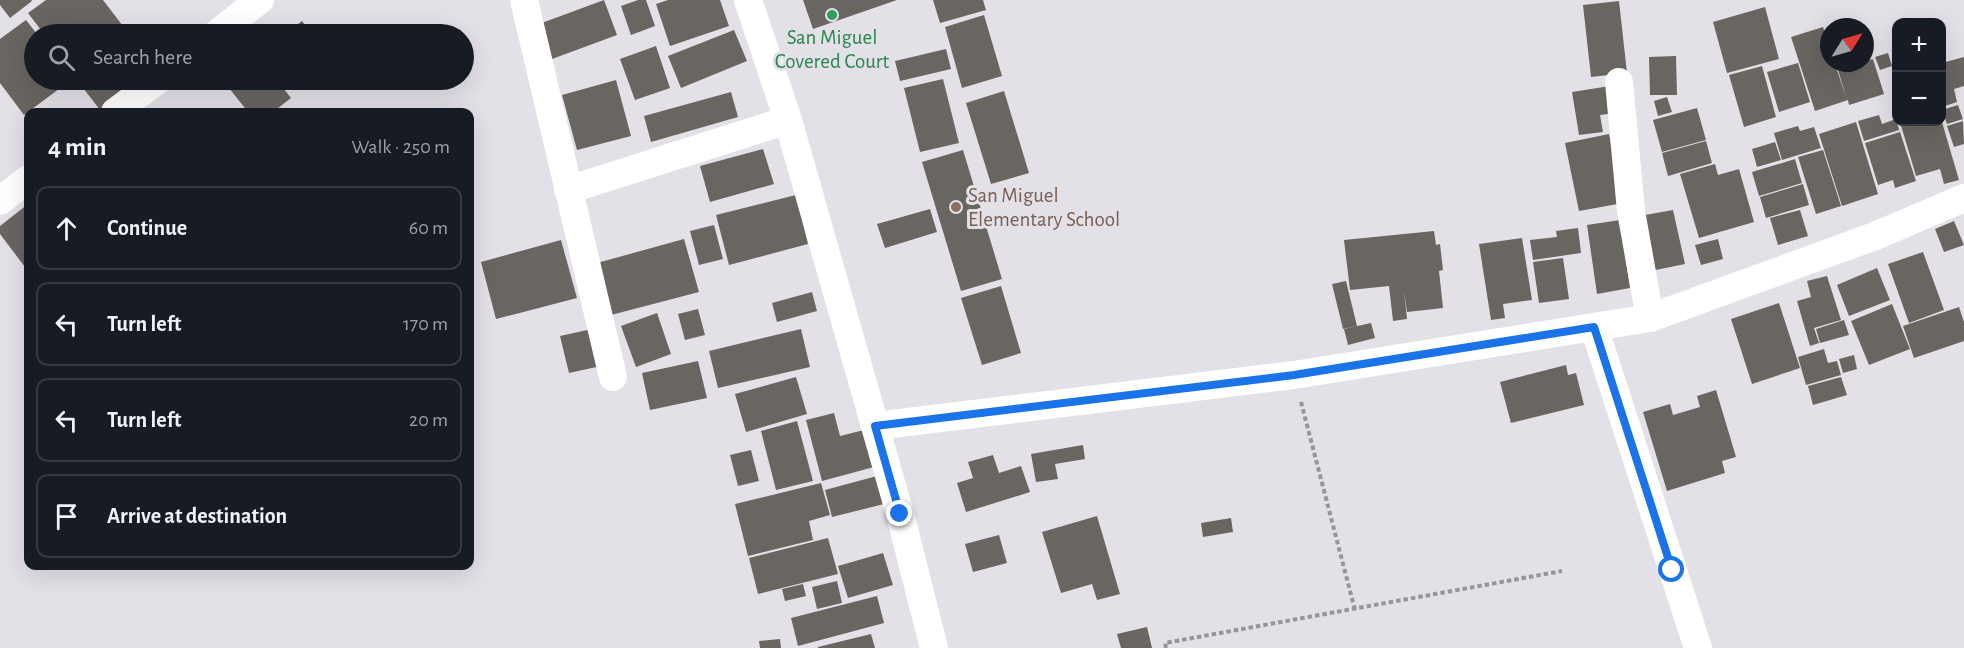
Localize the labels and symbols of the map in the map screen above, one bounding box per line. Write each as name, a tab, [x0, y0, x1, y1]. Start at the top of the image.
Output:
marker: San Miguel Covered Court	[825, 8, 839, 22]
north arrow	[1820, 18, 1874, 72]
place label: San Miguel Covered Court	[775, 27, 889, 72]
place label: San Miguel Elementary School	[968, 185, 1120, 230]
marker: San Miguel Elementary School	[949, 200, 963, 214]
route end	[886, 500, 912, 526]
route start	[1658, 556, 1684, 582]

